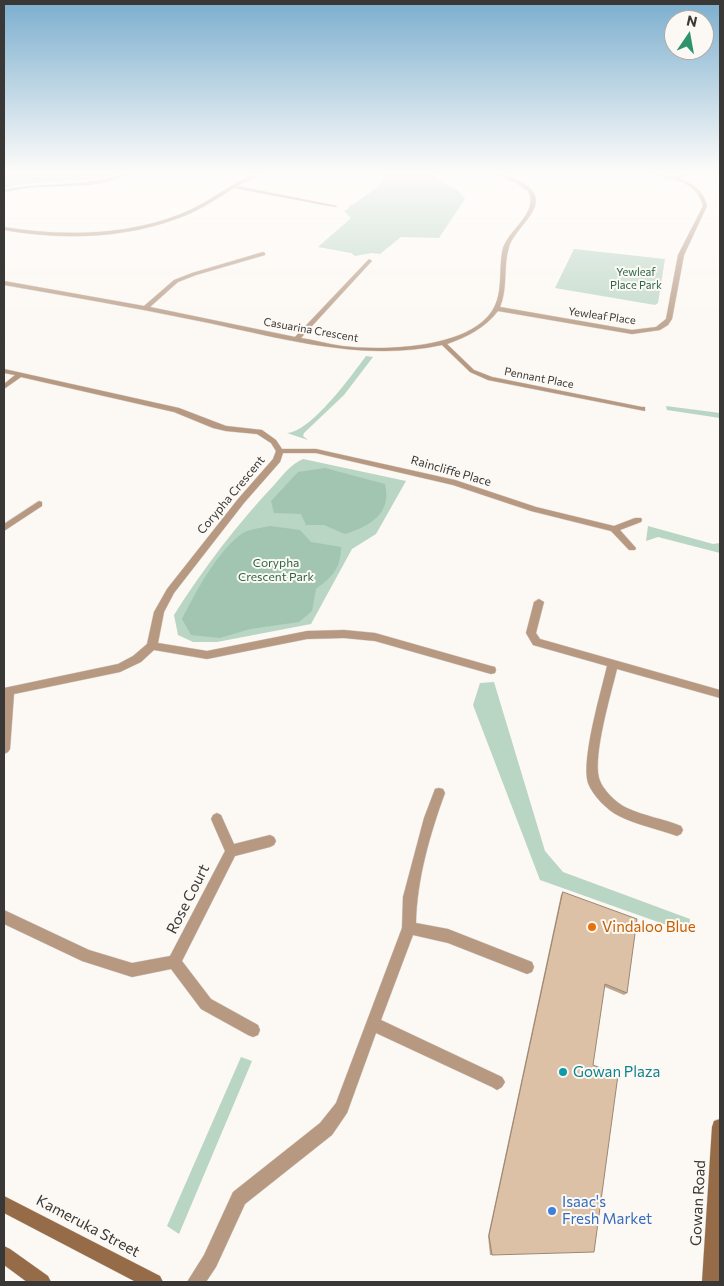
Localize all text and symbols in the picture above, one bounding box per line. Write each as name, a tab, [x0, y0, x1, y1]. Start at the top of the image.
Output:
north arrow	[664, 10, 714, 60]
text: N	[685, 11, 699, 30]
park label: Yewleaf Place Park	[610, 265, 662, 291]
street label: Yewleaf Place	[567, 305, 637, 327]
street label: Casuarina Crescent	[262, 315, 360, 345]
street label: Pennant Place	[503, 365, 575, 391]
street label: Corypha Crescent	[194, 453, 268, 537]
street label: Raincliffe Place	[409, 453, 493, 489]
park label: Corypha Crescent Park	[238, 556, 314, 584]
street label: Rose Court	[163, 861, 213, 937]
place label: Vindaloo Blue	[602, 918, 696, 936]
marker: Vindaloo Blue	[586, 921, 598, 933]
place label: Gowan Plaza	[573, 1063, 660, 1081]
marker: Gowan Plaza	[557, 1066, 569, 1078]
street label: Gowan Road	[687, 1160, 709, 1246]
street label: Kameruka Street	[33, 1191, 143, 1261]
place label: Isaac's Fresh Market	[562, 1193, 652, 1228]
marker: Isaac's Fresh Market	[546, 1205, 558, 1217]

